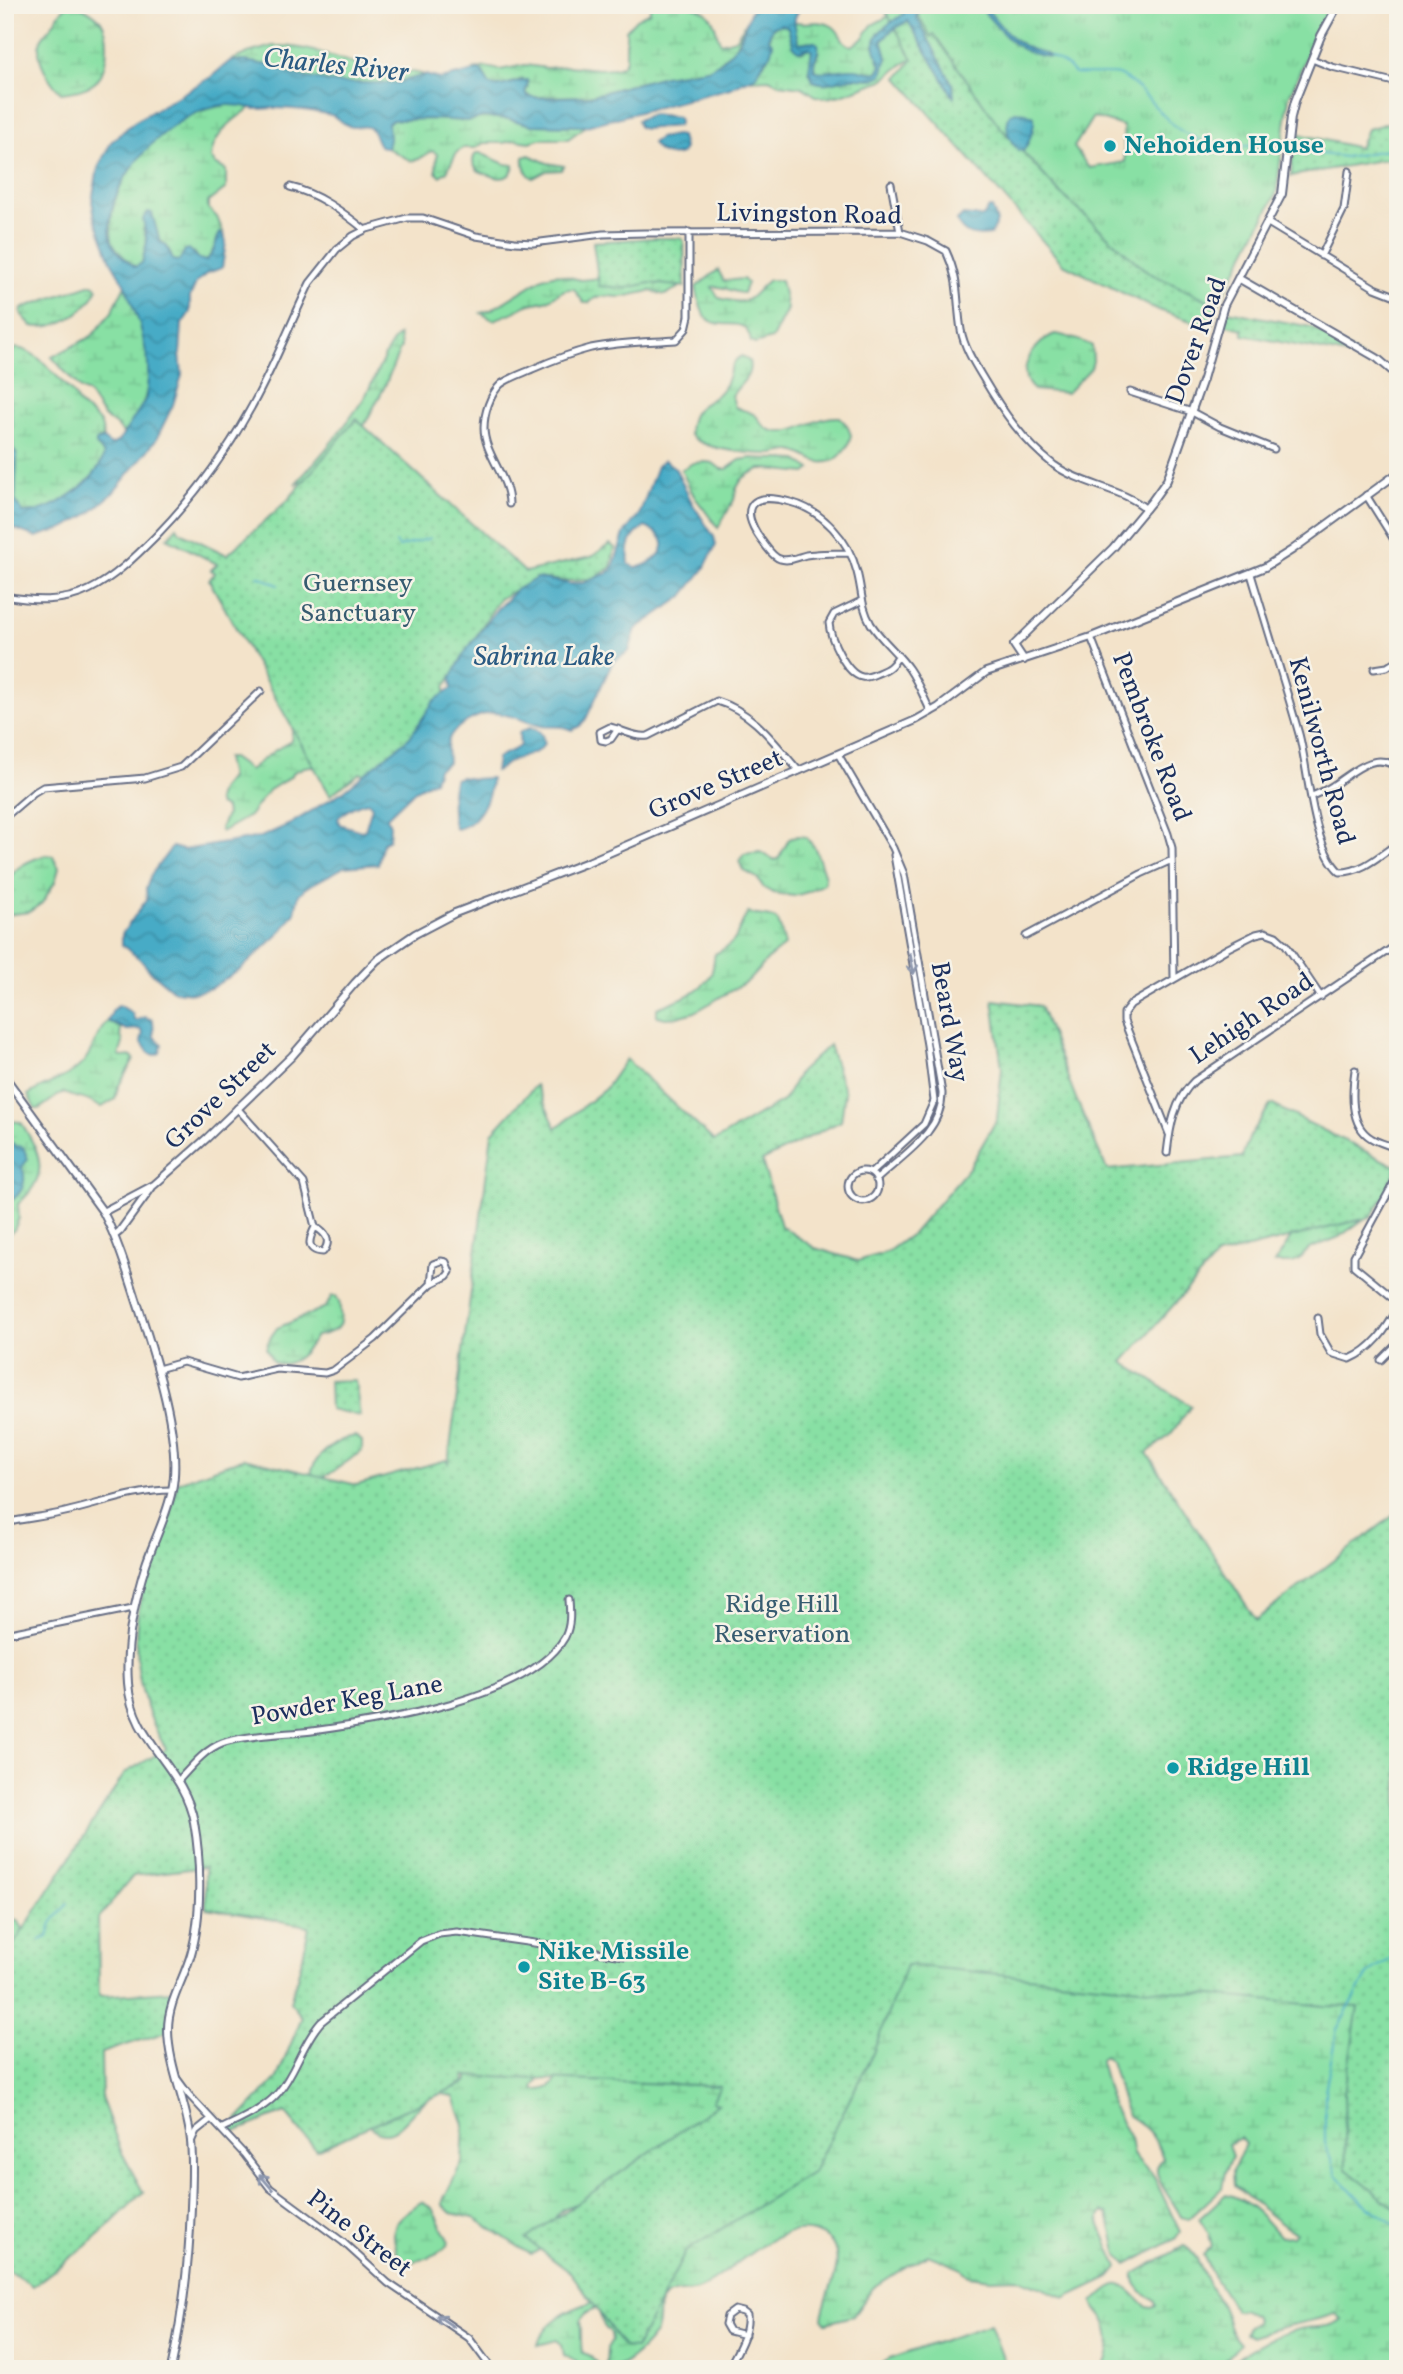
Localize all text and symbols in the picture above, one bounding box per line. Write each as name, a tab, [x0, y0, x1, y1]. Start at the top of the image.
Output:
water label: Charles River	[261, 39, 411, 93]
place label: Nehoiden House	[1124, 128, 1324, 164]
marker: Nehoiden House	[1102, 138, 1118, 154]
street label: Livingston Road	[716, 195, 902, 235]
street label: Dover Road	[1157, 272, 1237, 410]
park label: Guernsey Sanctuary	[300, 566, 416, 632]
water label: Sabrina Lake	[474, 638, 614, 677]
street label: Pembroke Road	[1102, 647, 1200, 827]
street label: Kenilworth Road	[1279, 653, 1363, 849]
street label: Grove Street	[643, 741, 789, 829]
one-way arrow	[906, 952, 919, 975]
street label: Beard Way	[921, 959, 977, 1085]
street label: Lehigh Road	[1183, 964, 1321, 1074]
street label: Grove Street	[157, 1034, 285, 1158]
park label: Ridge Hill Reservation	[714, 1587, 850, 1653]
street label: Powder Keg Lane	[248, 1666, 446, 1736]
place label: Ridge Hill	[1187, 1750, 1310, 1786]
marker: Ridge Hill	[1165, 1760, 1181, 1776]
place label: Nike Missile Site B-63	[538, 1934, 689, 2000]
marker: Nike Missile Site B-63	[516, 1959, 532, 1975]
one-way arrow	[258, 2173, 274, 2191]
street label: Pine Street	[299, 2182, 419, 2286]
one-way arrow	[436, 2314, 455, 2328]

